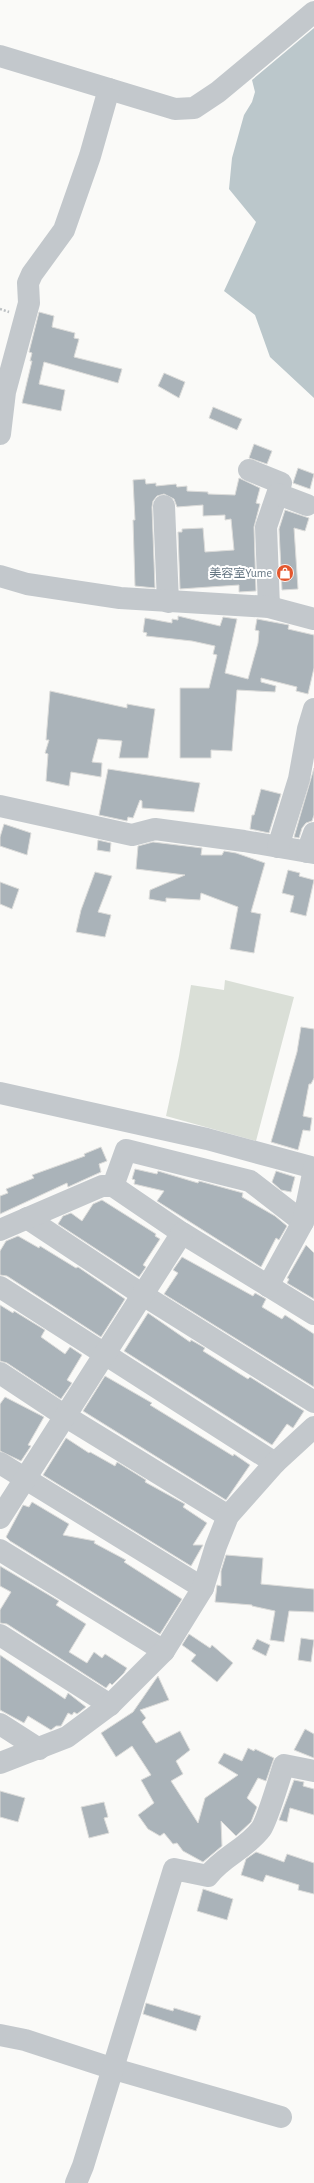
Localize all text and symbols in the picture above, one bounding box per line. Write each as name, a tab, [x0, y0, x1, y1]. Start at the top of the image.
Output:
shop icon: 美容室Yume	[275, 563, 295, 583]
place label: 美容室Yume	[209, 566, 272, 579]

